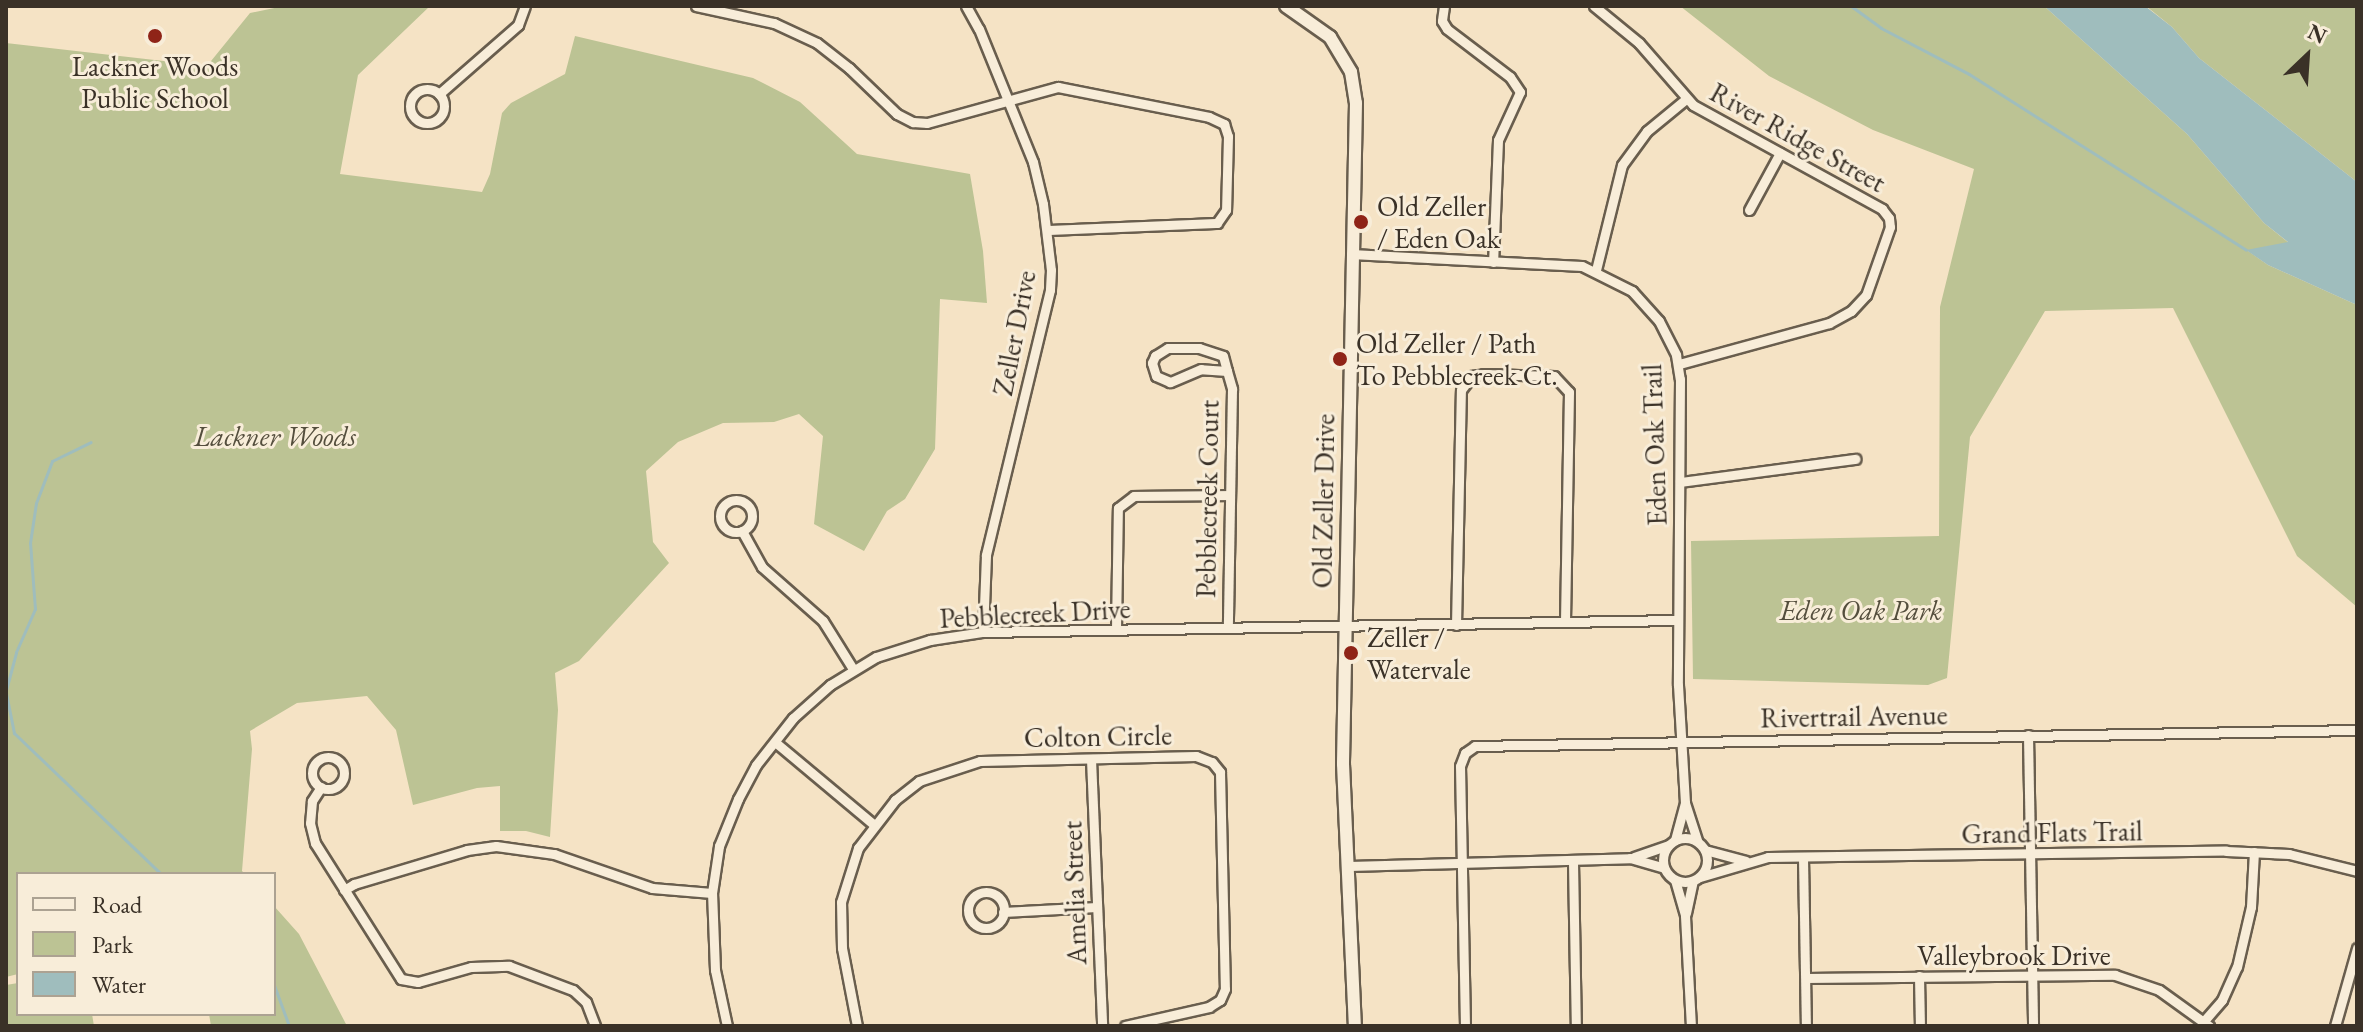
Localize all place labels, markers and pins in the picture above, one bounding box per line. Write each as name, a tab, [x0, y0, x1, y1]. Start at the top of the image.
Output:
marker: Lackner Woods Public School	[146, 27, 164, 45]
place label: Lackner Woods Public School	[72, 49, 238, 115]
place label: Old Zeller / Eden Oak	[1377, 189, 1500, 255]
marker: Old Zeller / Eden Oak	[1352, 213, 1370, 231]
place label: Old Zeller / Path To Pebblecreek Ct.	[1356, 326, 1558, 392]
marker: Old Zeller / Path To Pebblecreek Ct.	[1331, 350, 1349, 368]
place label: Zeller / Watervale	[1367, 620, 1471, 686]
marker: Zeller / Watervale	[1342, 644, 1360, 662]

